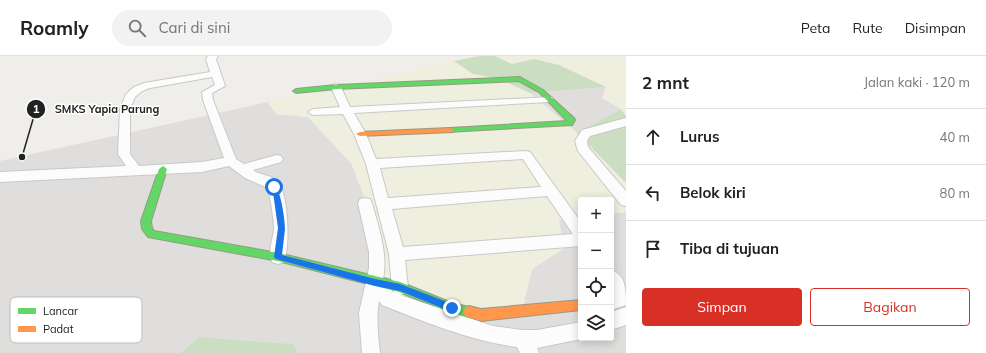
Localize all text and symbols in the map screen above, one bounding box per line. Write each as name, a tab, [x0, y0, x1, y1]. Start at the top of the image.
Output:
search box	[112, 10, 392, 46]
text: Roamly	[20, 16, 88, 40]
icon: search	[126, 17, 148, 39]
text: Cari di sini	[158, 18, 230, 37]
text: Peta	[801, 19, 830, 37]
text: Rute	[852, 19, 883, 37]
text: Disimpan	[905, 19, 966, 37]
text: 2 mnt	[642, 72, 689, 93]
text: Jalan kaki · 120 m	[864, 74, 970, 90]
callout: SMKS Yapia Parung	[26, 97, 167, 120]
text: 1	[32, 101, 40, 116]
text: SMKS Yapia Parung	[55, 102, 159, 116]
icon: ahead	[642, 126, 664, 148]
text: Lurus	[680, 127, 720, 146]
text: 40 m	[940, 129, 970, 145]
route start	[265, 178, 283, 196]
icon: left	[642, 182, 664, 204]
text: Belok kiri	[680, 183, 746, 202]
text: 80 m	[940, 185, 970, 201]
map controls	[578, 197, 614, 341]
button: +	[578, 197, 614, 233]
button: −	[578, 233, 614, 269]
icon: arrive	[642, 238, 664, 260]
text: Tiba di tujuan	[680, 239, 779, 258]
button: locate	[578, 269, 614, 305]
button: Simpan	[642, 288, 802, 326]
button: Bagikan	[810, 288, 970, 326]
legend	[10, 297, 142, 343]
route end	[443, 299, 461, 317]
text: Lancar	[43, 304, 78, 318]
button: layers	[578, 305, 614, 341]
text: Padat	[43, 322, 74, 336]

